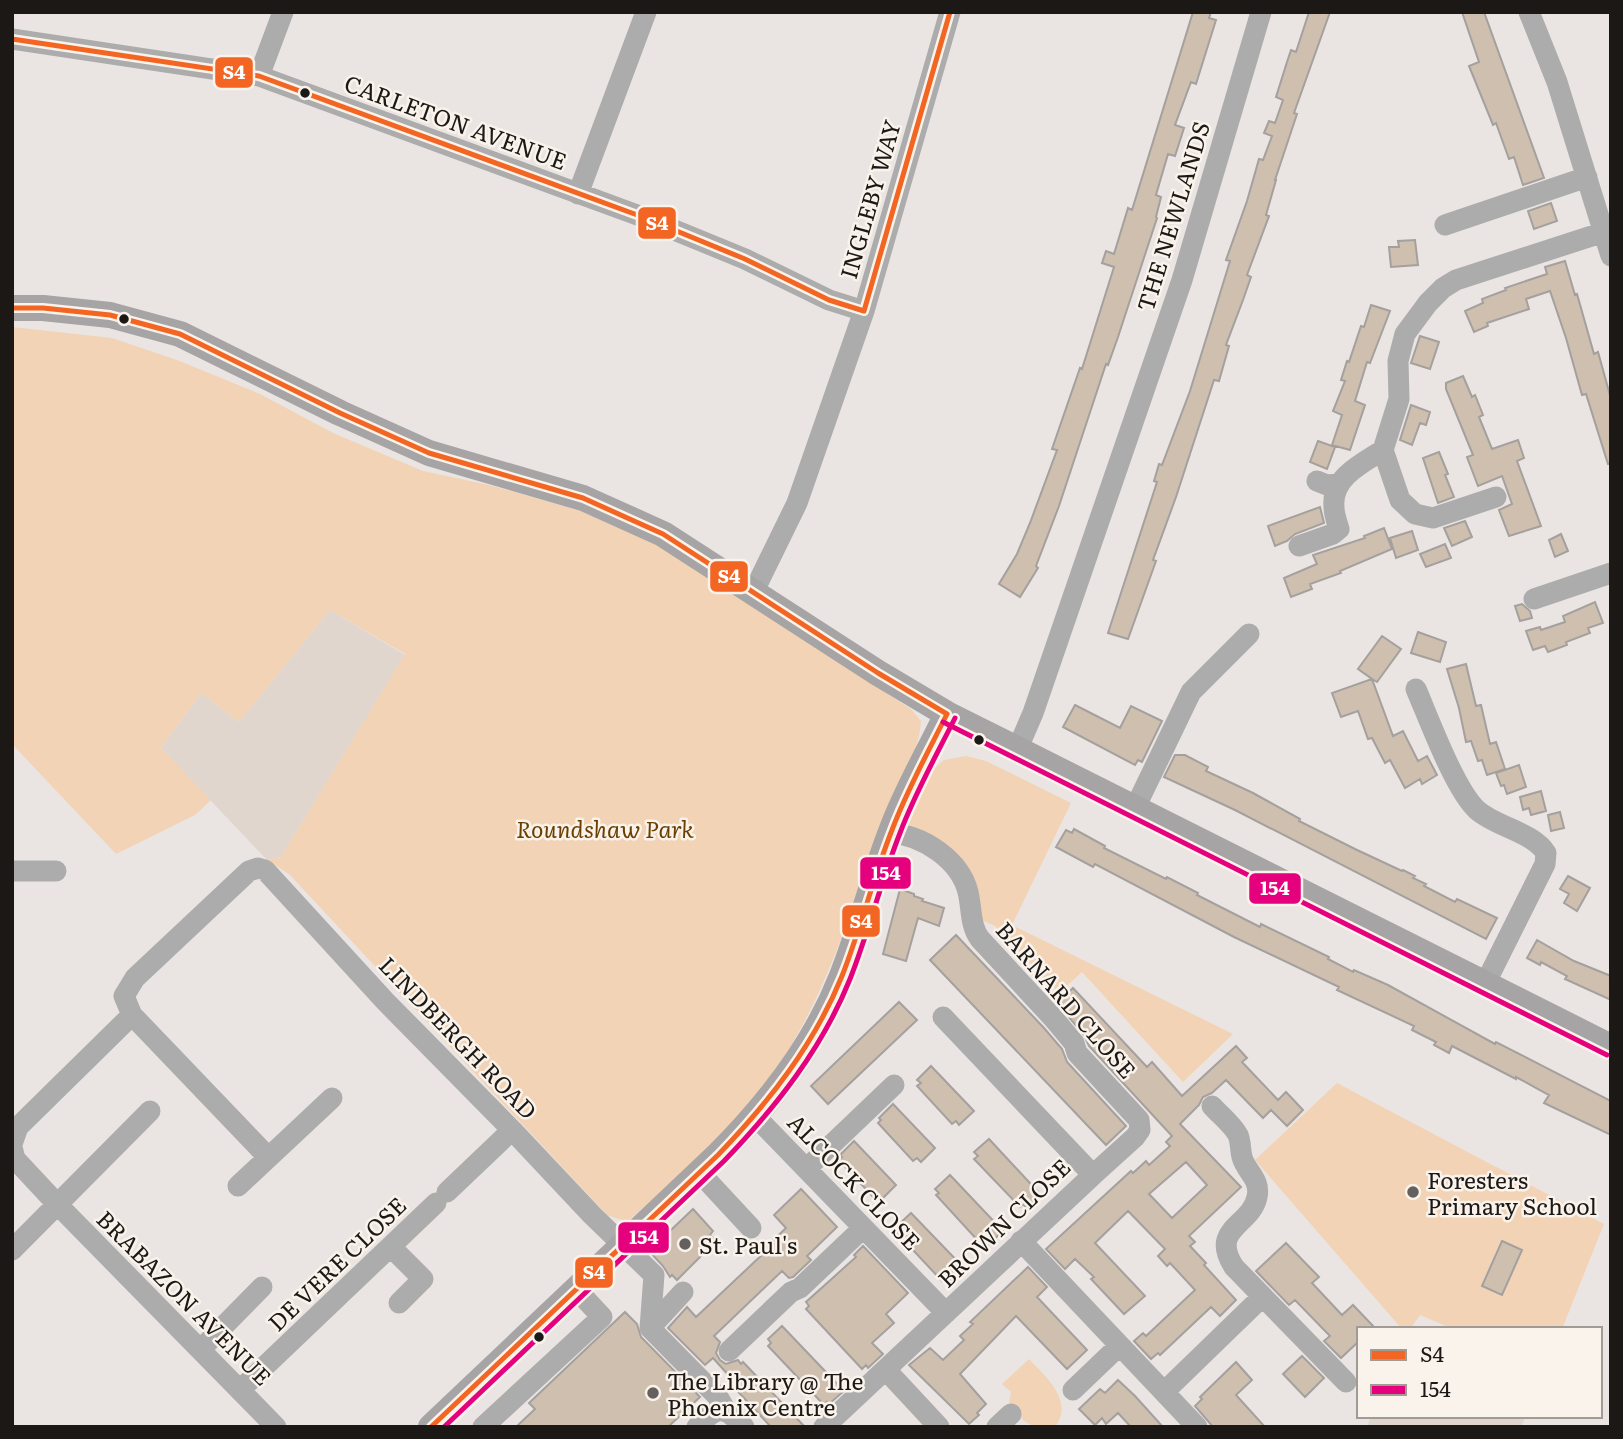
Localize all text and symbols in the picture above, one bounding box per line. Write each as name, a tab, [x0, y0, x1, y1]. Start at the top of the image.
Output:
line badge: S4	[214, 56, 254, 89]
text: S4	[222, 57, 246, 85]
street label: CARLETON AVENUE	[340, 65, 572, 177]
unlabelled marker	[298, 86, 312, 100]
street label: INGLEBY WAY	[830, 116, 908, 282]
street label: THE NEWLANDS	[1127, 117, 1217, 315]
line badge: S4	[637, 206, 677, 240]
text: S4	[645, 208, 669, 236]
unlabelled marker	[117, 312, 131, 326]
line badge: S4	[709, 560, 749, 593]
text: S4	[717, 561, 741, 589]
unlabelled marker	[972, 733, 986, 747]
park label: Roundshaw Park	[516, 811, 694, 845]
line badge: 154	[859, 856, 912, 890]
text: 154	[871, 858, 901, 886]
line badge: 154	[1248, 872, 1302, 905]
text: 154	[1260, 873, 1290, 901]
line badge: S4	[841, 904, 881, 938]
text: S4	[849, 906, 873, 934]
street label: BARNARD CLOSE	[989, 913, 1145, 1085]
street label: LINDBERGH ROAD	[372, 948, 546, 1126]
street label: ALCOCK CLOSE	[781, 1105, 929, 1257]
street label: BROWN CLOSE	[929, 1150, 1077, 1294]
place label: Foresters Primary School	[1427, 1162, 1597, 1222]
marker: Foresters Primary School	[1405, 1184, 1421, 1200]
street label: DE VERE CLOSE	[259, 1188, 413, 1338]
street label: BRABAZON AVENUE	[90, 1202, 280, 1392]
line badge: 154	[617, 1221, 670, 1254]
text: 154	[629, 1222, 659, 1250]
place label: St. Paul's	[699, 1227, 797, 1261]
marker: St. Paul's	[677, 1236, 693, 1252]
line badge: S4	[574, 1256, 614, 1289]
text: S4	[582, 1257, 606, 1285]
legend	[1357, 1327, 1602, 1418]
unlabelled marker	[532, 1330, 546, 1344]
text: S4	[1420, 1337, 1445, 1368]
place label: The Library @ The Phoenix Centre	[667, 1363, 864, 1423]
text: 154	[1420, 1372, 1451, 1403]
marker: The Library @ The Phoenix Centre	[645, 1385, 661, 1401]

